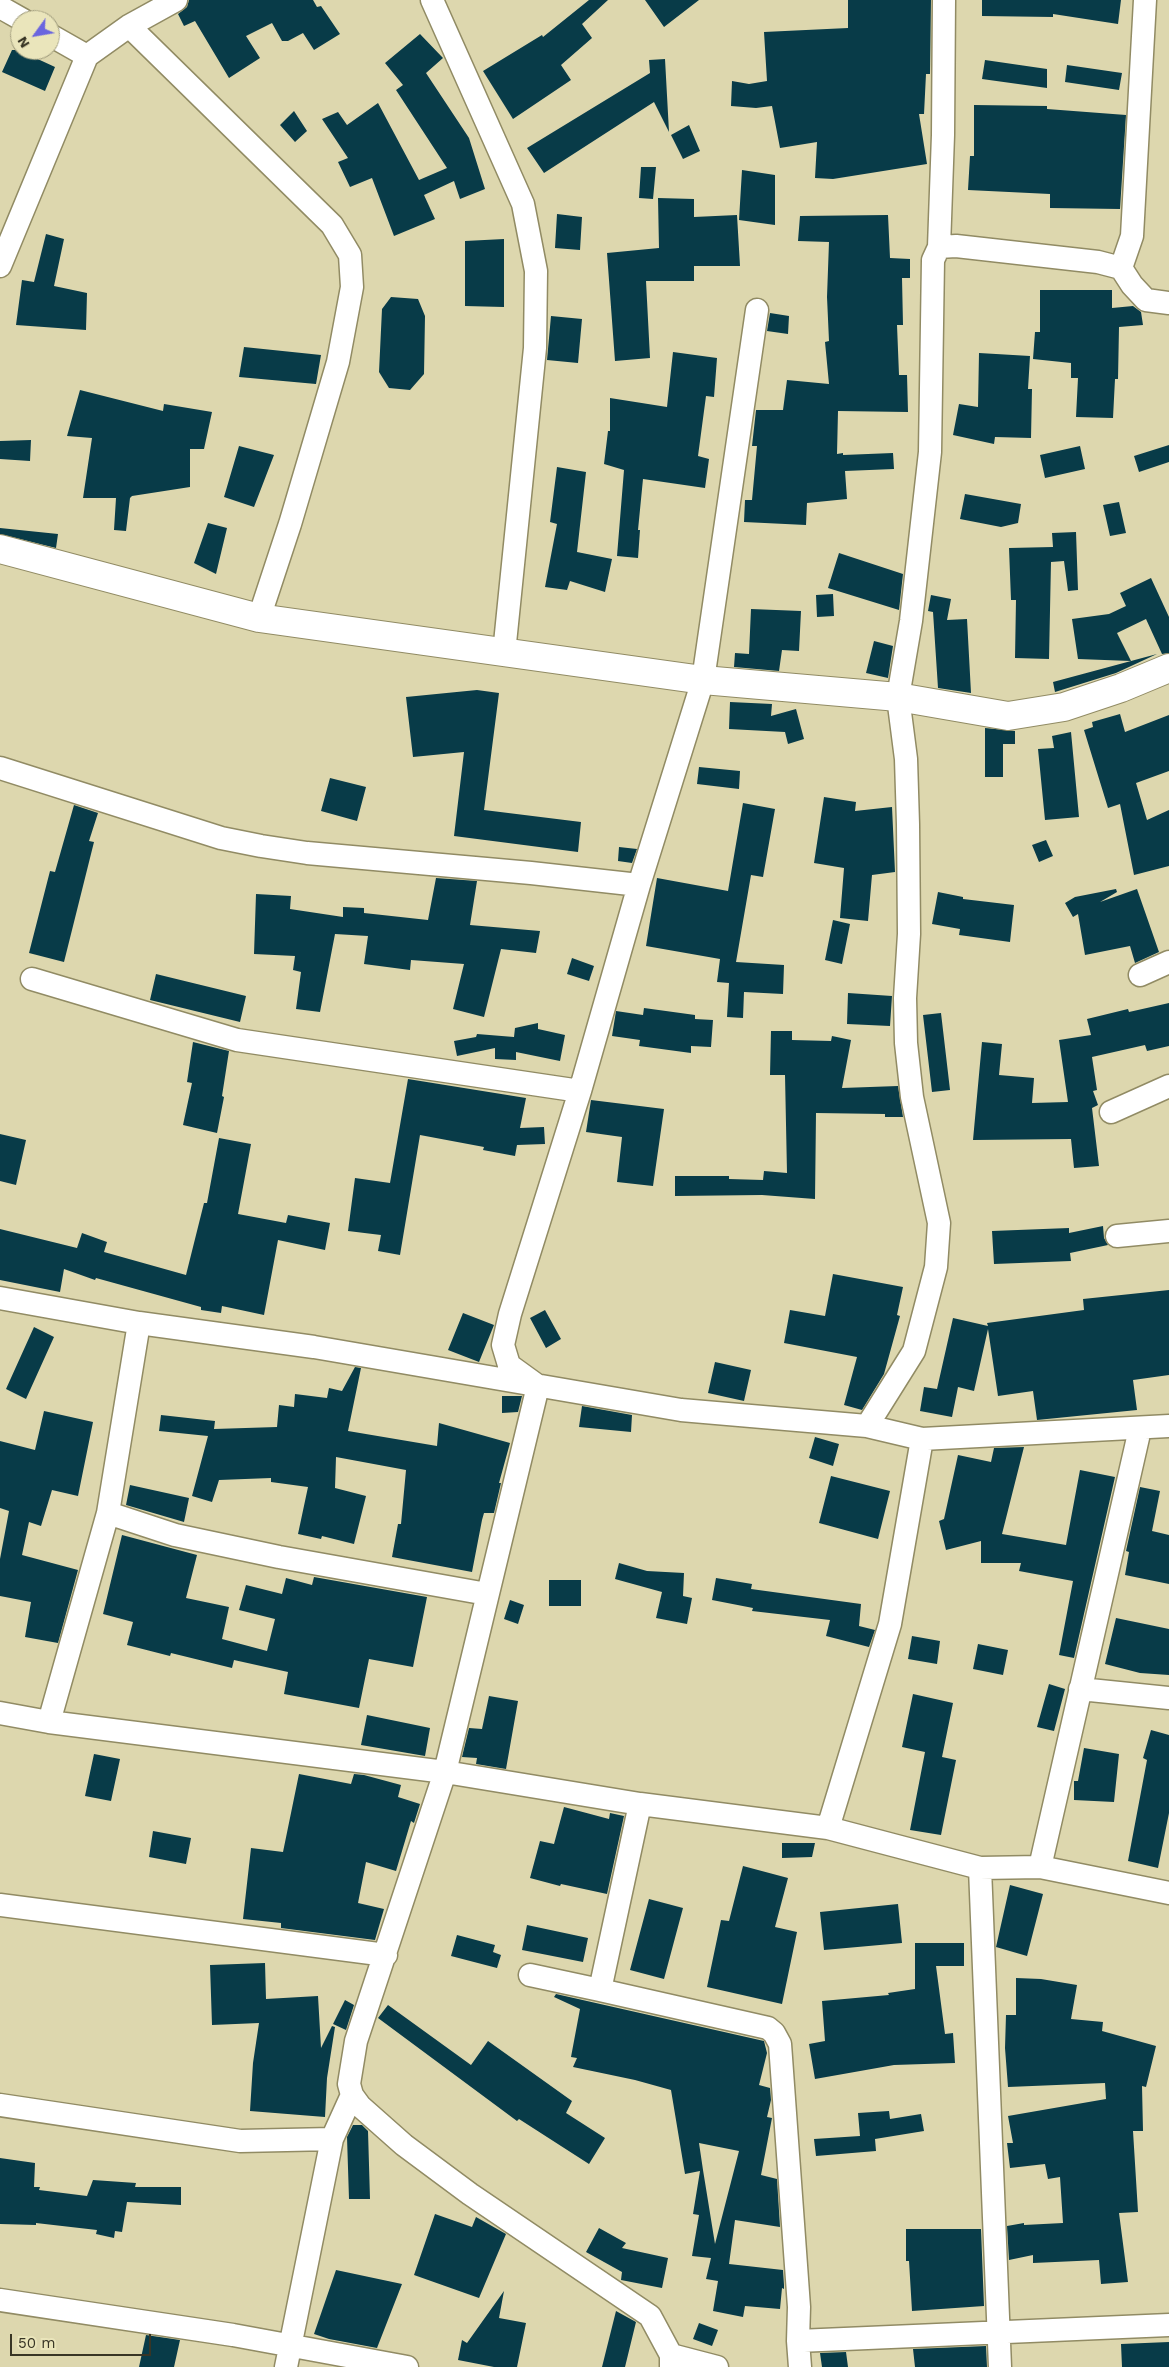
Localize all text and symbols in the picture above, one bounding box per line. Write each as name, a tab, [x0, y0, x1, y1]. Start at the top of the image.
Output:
north arrow	[10, 10, 60, 60]
text: N	[14, 34, 33, 51]
scale bar	[12, 2324, 154, 2356]
text: 50 m	[18, 2334, 55, 2352]

